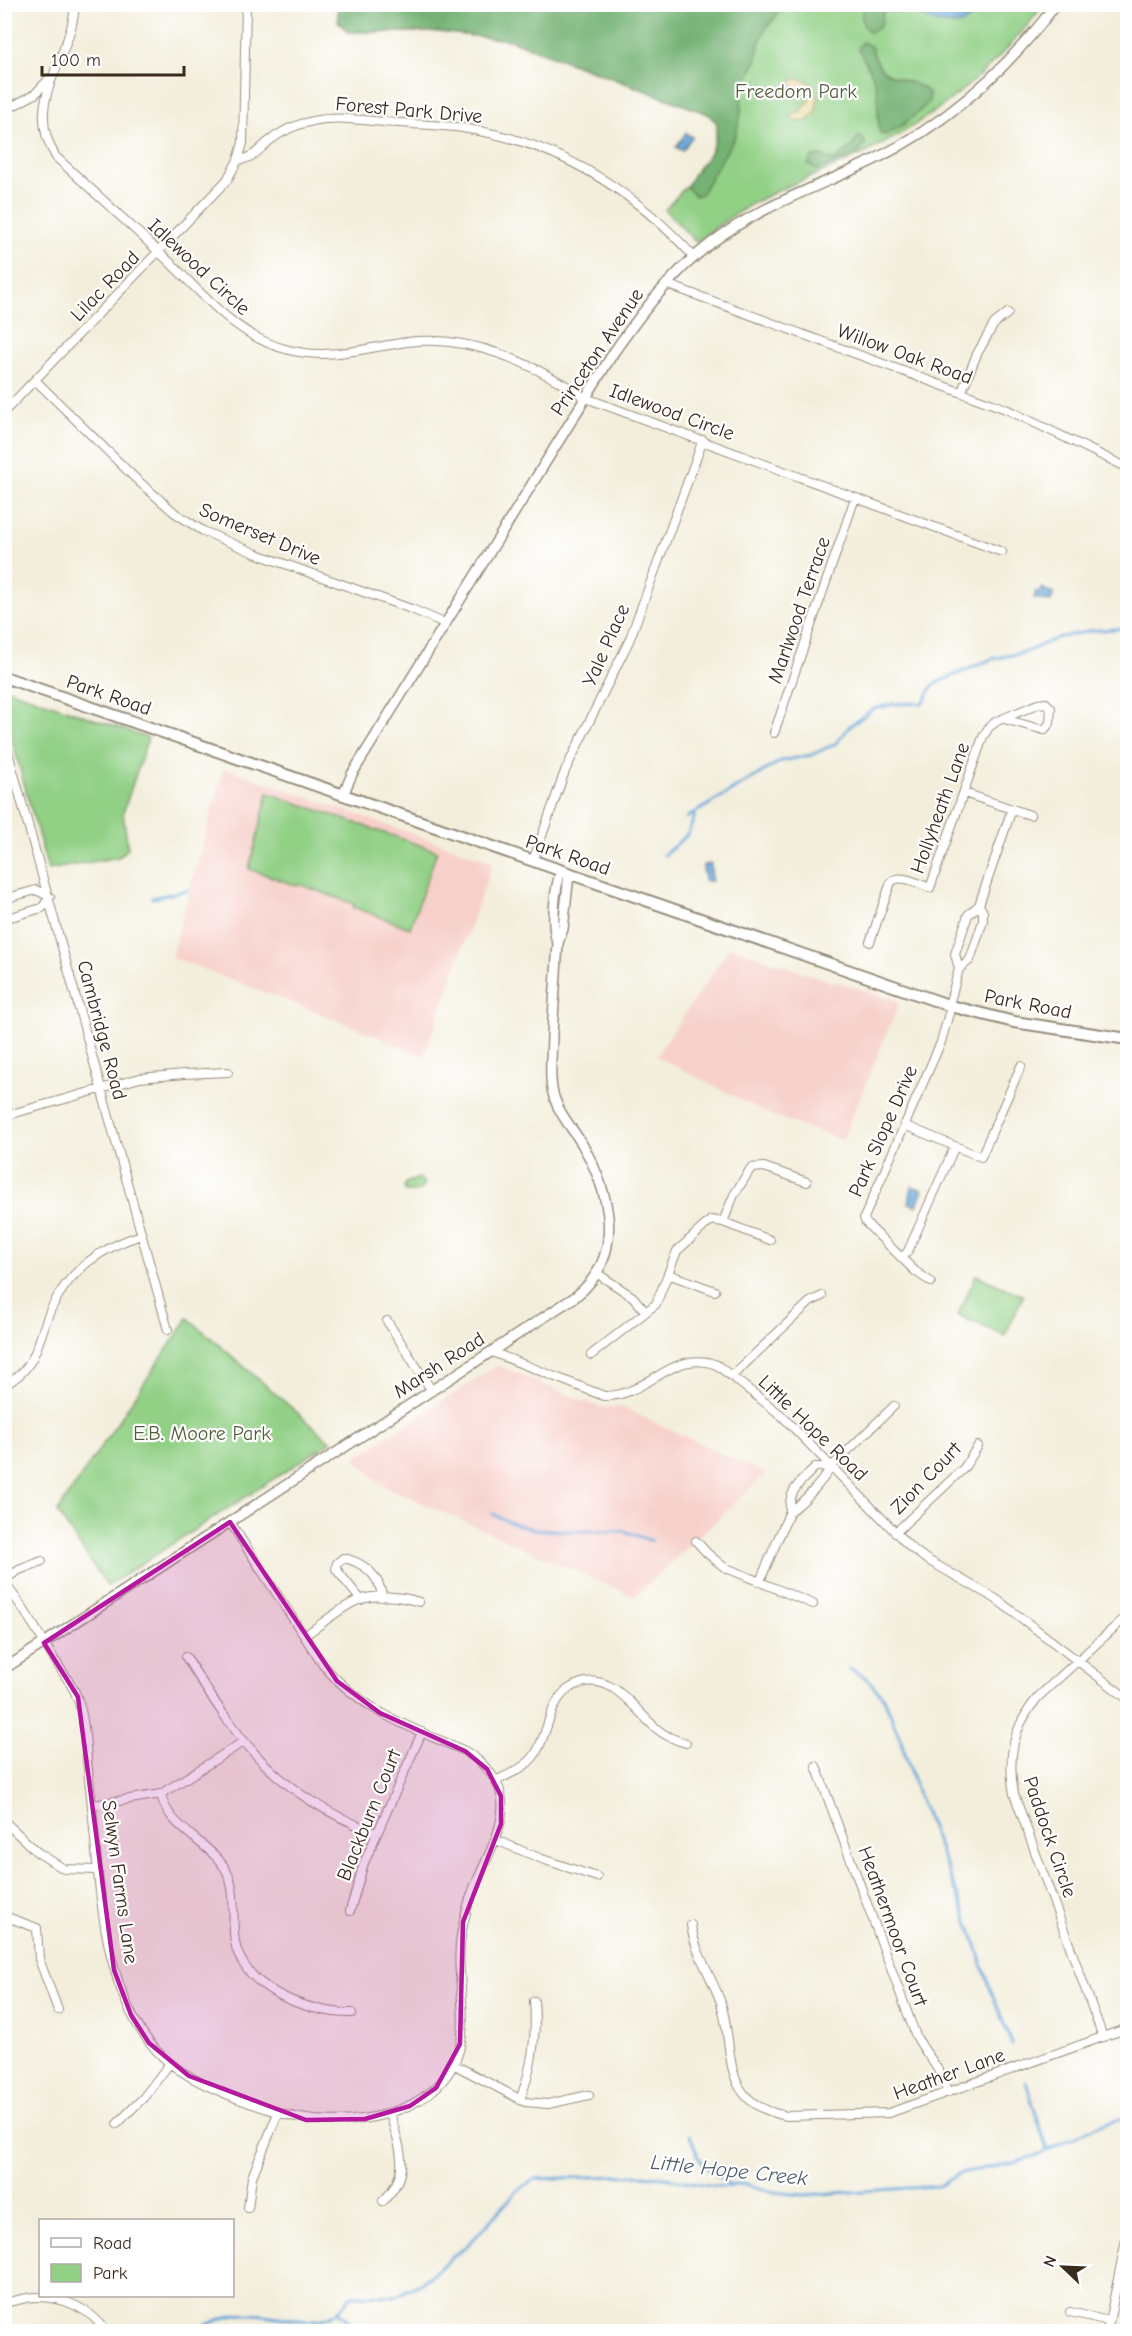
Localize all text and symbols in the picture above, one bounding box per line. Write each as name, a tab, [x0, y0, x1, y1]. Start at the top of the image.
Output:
scale bar	[42, 39, 184, 77]
text: 100 m	[51, 50, 101, 71]
park label: Freedom Park	[735, 80, 857, 103]
street label: Forest Park Drive	[335, 92, 483, 128]
street label: Idlewood Circle	[143, 214, 255, 320]
street label: Lilac Road	[66, 246, 144, 326]
street label: Princeton Avenue	[546, 284, 648, 420]
street label: Willow Oak Road	[834, 319, 976, 389]
street label: Idlewood Circle	[606, 379, 738, 445]
street label: Somerset Drive	[196, 498, 324, 570]
street label: Marlwood Terrace	[763, 534, 835, 686]
street label: Yale Place	[578, 600, 634, 690]
street label: Park Road	[64, 670, 154, 720]
street label: Hollyheath Lane	[906, 739, 974, 877]
street label: Park Road	[523, 830, 613, 880]
street label: Cambridge Road	[72, 958, 132, 1102]
street label: Park Road	[983, 984, 1073, 1024]
street label: Park Slope Drive	[844, 1062, 922, 1200]
street label: Marsh Road	[389, 1327, 489, 1403]
street label: Little Hope Road	[754, 1370, 872, 1486]
park label: E.B. Moore Park	[133, 1422, 271, 1445]
street label: Zion Court	[886, 1436, 967, 1519]
street label: Blackburn Court	[332, 1745, 406, 1884]
street label: Paddock Circle	[1019, 1773, 1081, 1901]
street label: Selwyn Farms Lane	[97, 1799, 143, 1965]
street label: Heathermoor Court	[853, 1843, 933, 2010]
street label: Heather Lane	[890, 2043, 1008, 2105]
water label: Little Hope Creek	[649, 2150, 809, 2190]
legend	[39, 2219, 234, 2297]
text: Road	[93, 2233, 132, 2254]
north arrow	[1033, 2237, 1093, 2297]
text: N	[1040, 2253, 1060, 2270]
text: Park	[93, 2263, 128, 2284]

